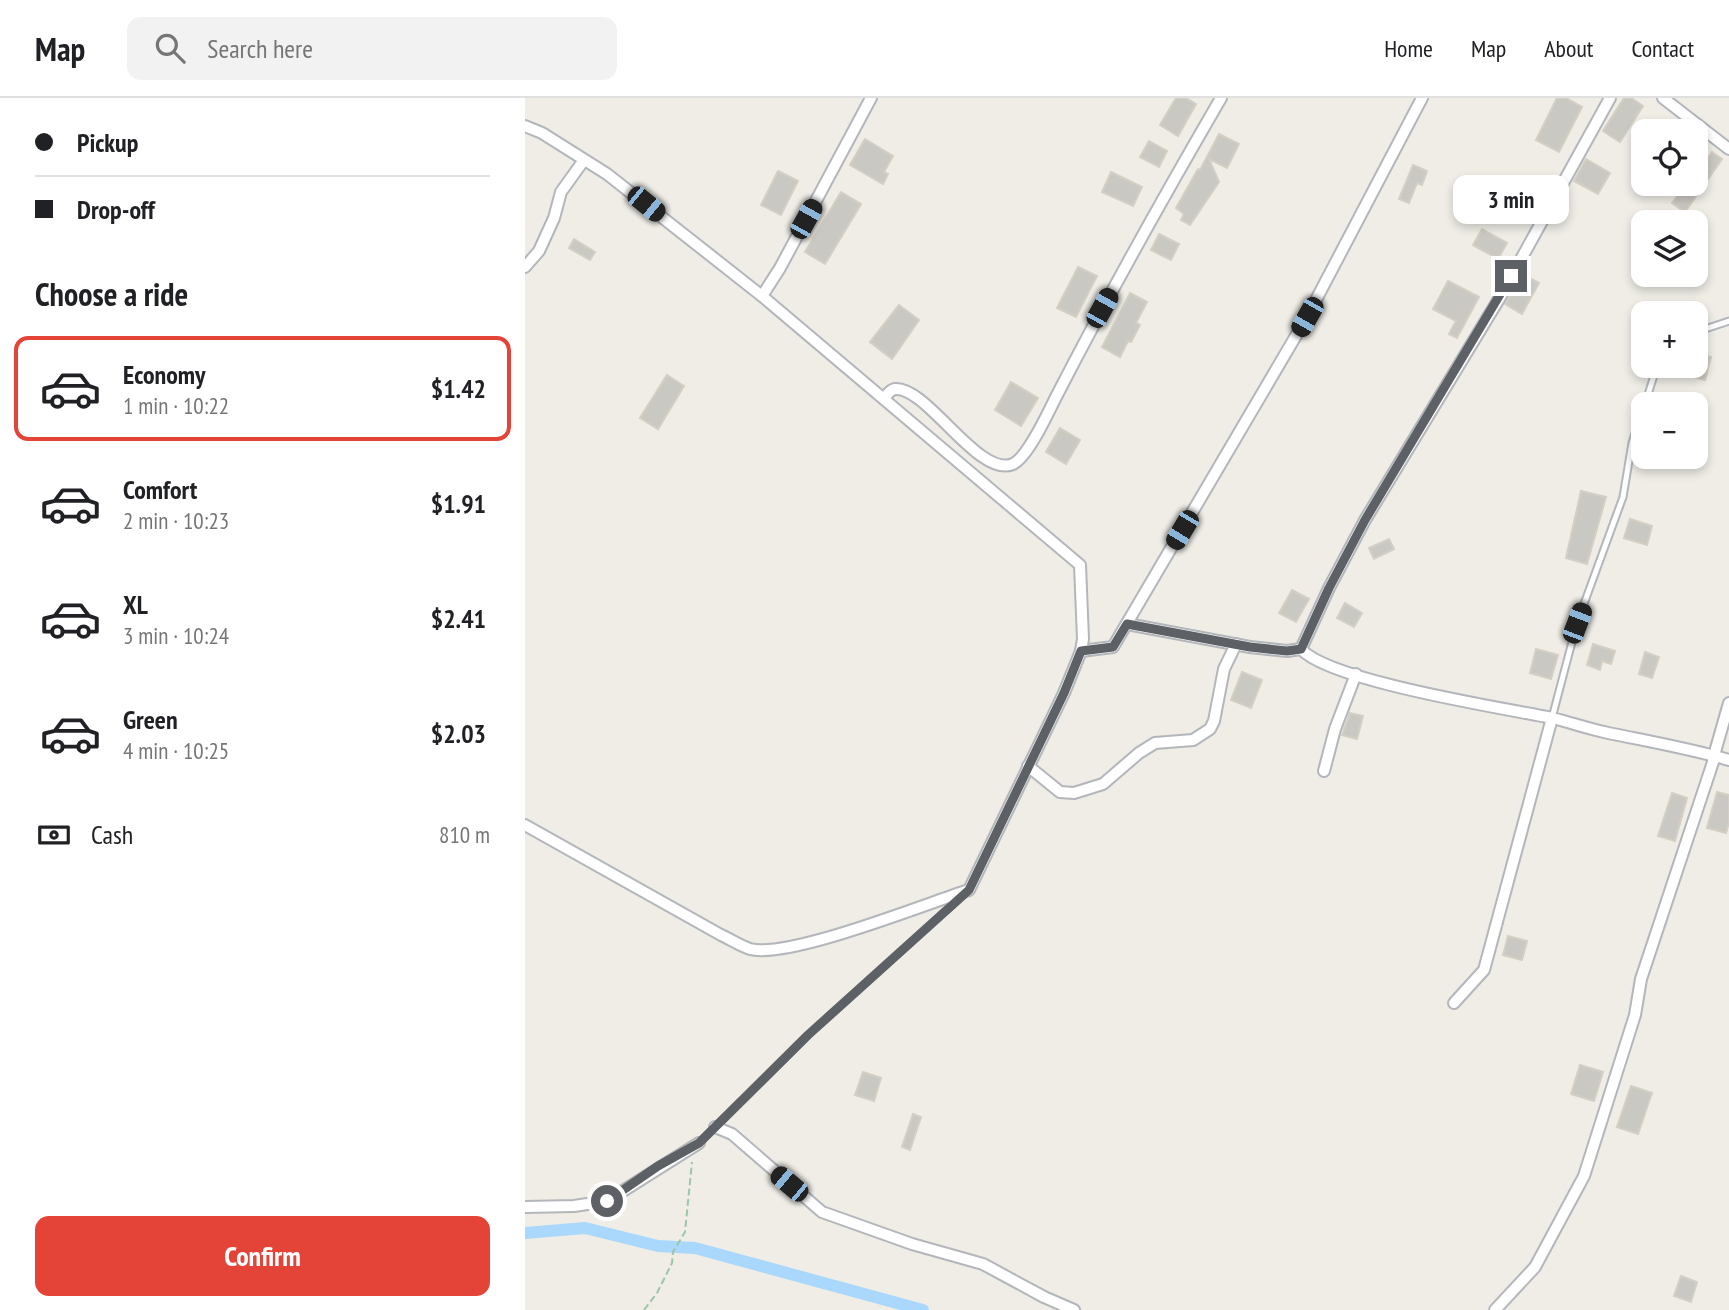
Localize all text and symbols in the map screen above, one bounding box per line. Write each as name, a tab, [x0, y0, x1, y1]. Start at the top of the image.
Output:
search box	[127, 17, 617, 80]
text: Map	[35, 27, 85, 70]
icon: search	[151, 29, 189, 67]
text: Search here	[207, 32, 313, 65]
text: Home	[1384, 33, 1433, 64]
text: Map	[1471, 33, 1506, 64]
text: About	[1544, 33, 1593, 64]
text: Contact	[1631, 33, 1694, 64]
map controls	[1631, 119, 1708, 469]
button: locate	[1631, 119, 1708, 196]
text: Pickup	[77, 126, 138, 159]
callout: 3 min	[1453, 174, 1569, 223]
car	[624, 183, 669, 225]
text: 3 min	[1488, 185, 1534, 214]
text: Drop-off	[77, 193, 155, 226]
car	[787, 196, 826, 242]
button: layers	[1631, 210, 1708, 287]
route end	[1495, 260, 1527, 292]
text: Choose a ride	[35, 273, 188, 315]
car	[1083, 285, 1122, 331]
car	[1288, 294, 1327, 340]
button: +	[1631, 301, 1708, 378]
icon: car	[39, 357, 102, 420]
text: Economy	[123, 358, 205, 391]
text: $1.42	[431, 372, 486, 405]
text: 1 min · 10:22	[123, 391, 229, 420]
button: −	[1631, 392, 1708, 469]
icon: car	[39, 472, 102, 535]
text: Comfort	[123, 473, 197, 506]
text: $1.91	[431, 487, 486, 520]
text: 2 min · 10:23	[123, 506, 229, 535]
car	[1163, 507, 1202, 553]
icon: car	[39, 587, 102, 650]
text: XL	[123, 588, 148, 621]
car	[1560, 600, 1595, 646]
text: $2.41	[431, 602, 486, 635]
text: 3 min · 10:24	[123, 621, 229, 650]
icon: car	[39, 702, 102, 765]
text: Green	[123, 703, 178, 736]
text: $2.03	[431, 717, 486, 750]
text: 4 min · 10:25	[123, 736, 229, 765]
icon: cash	[35, 816, 73, 854]
text: Cash	[91, 818, 133, 851]
text: 810 m	[439, 820, 490, 849]
car	[767, 1162, 812, 1206]
route start	[591, 1185, 623, 1217]
button: Confirm	[35, 1216, 490, 1296]

